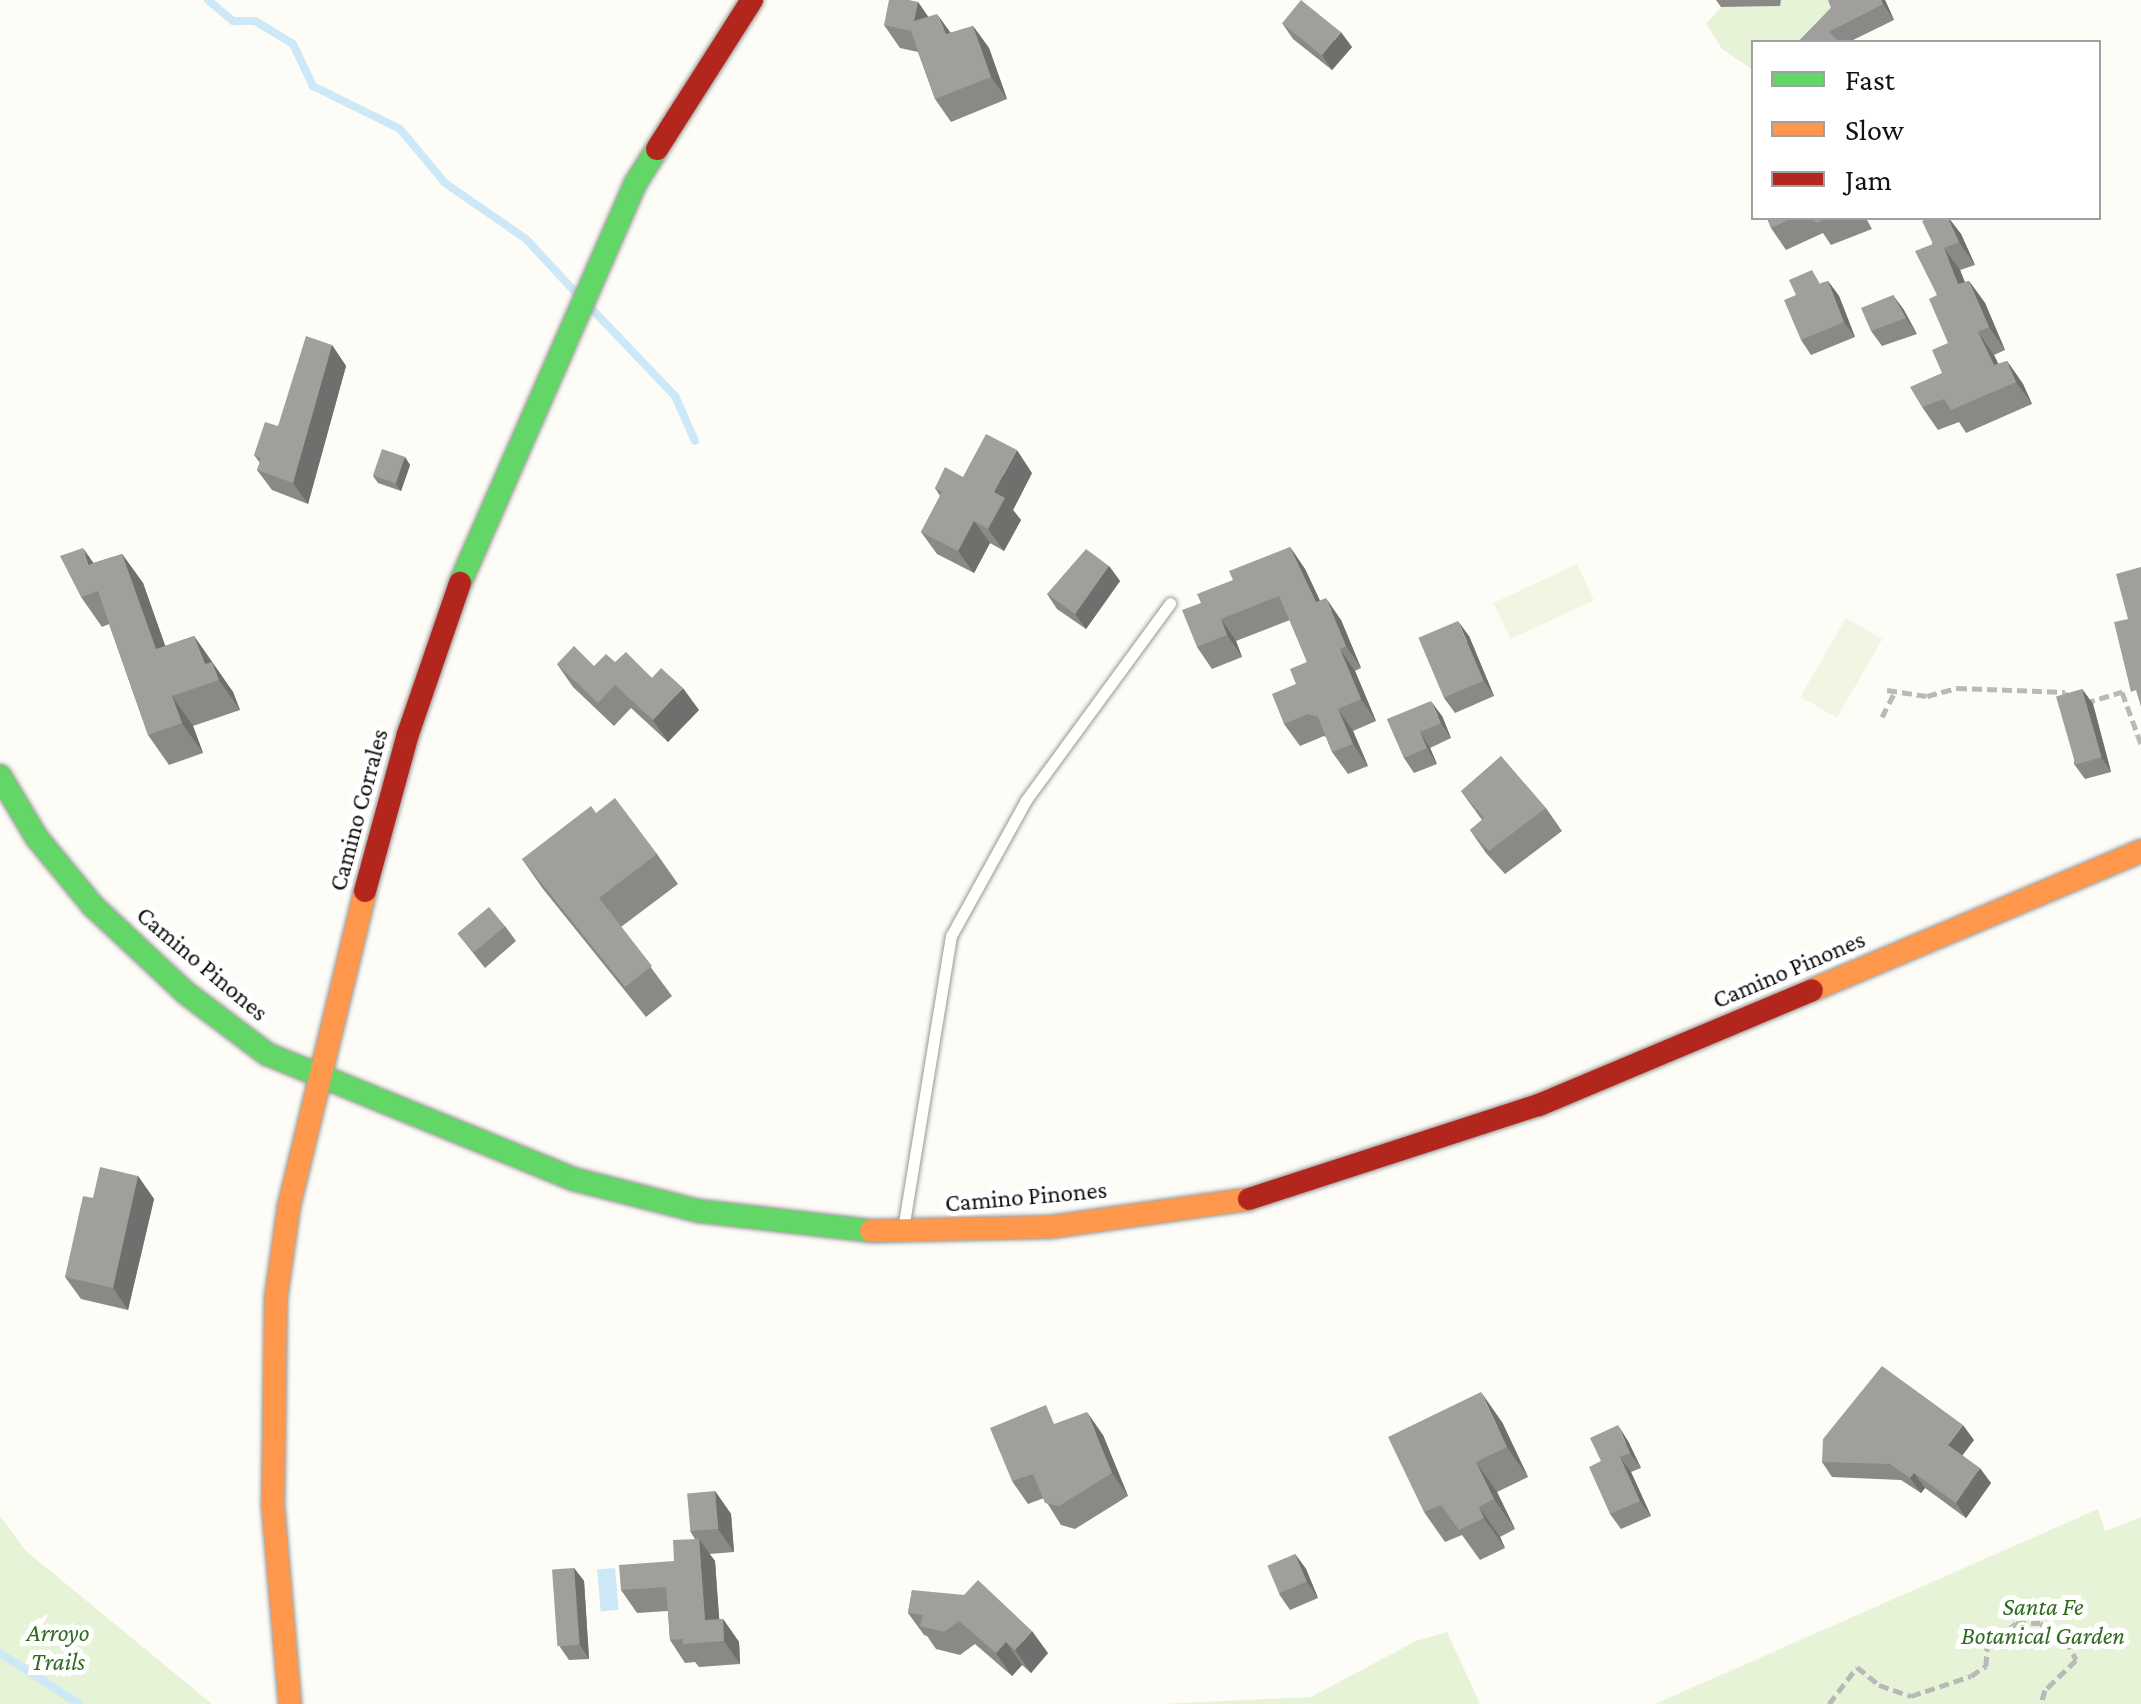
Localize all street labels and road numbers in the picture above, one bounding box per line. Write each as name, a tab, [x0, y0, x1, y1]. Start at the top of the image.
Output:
street label: Camino Corrales	[323, 726, 395, 894]
street label: Camino Pinones	[130, 900, 274, 1028]
street label: Camino Pinones	[1708, 924, 1870, 1016]
street label: Camino Pinones	[944, 1175, 1108, 1219]

